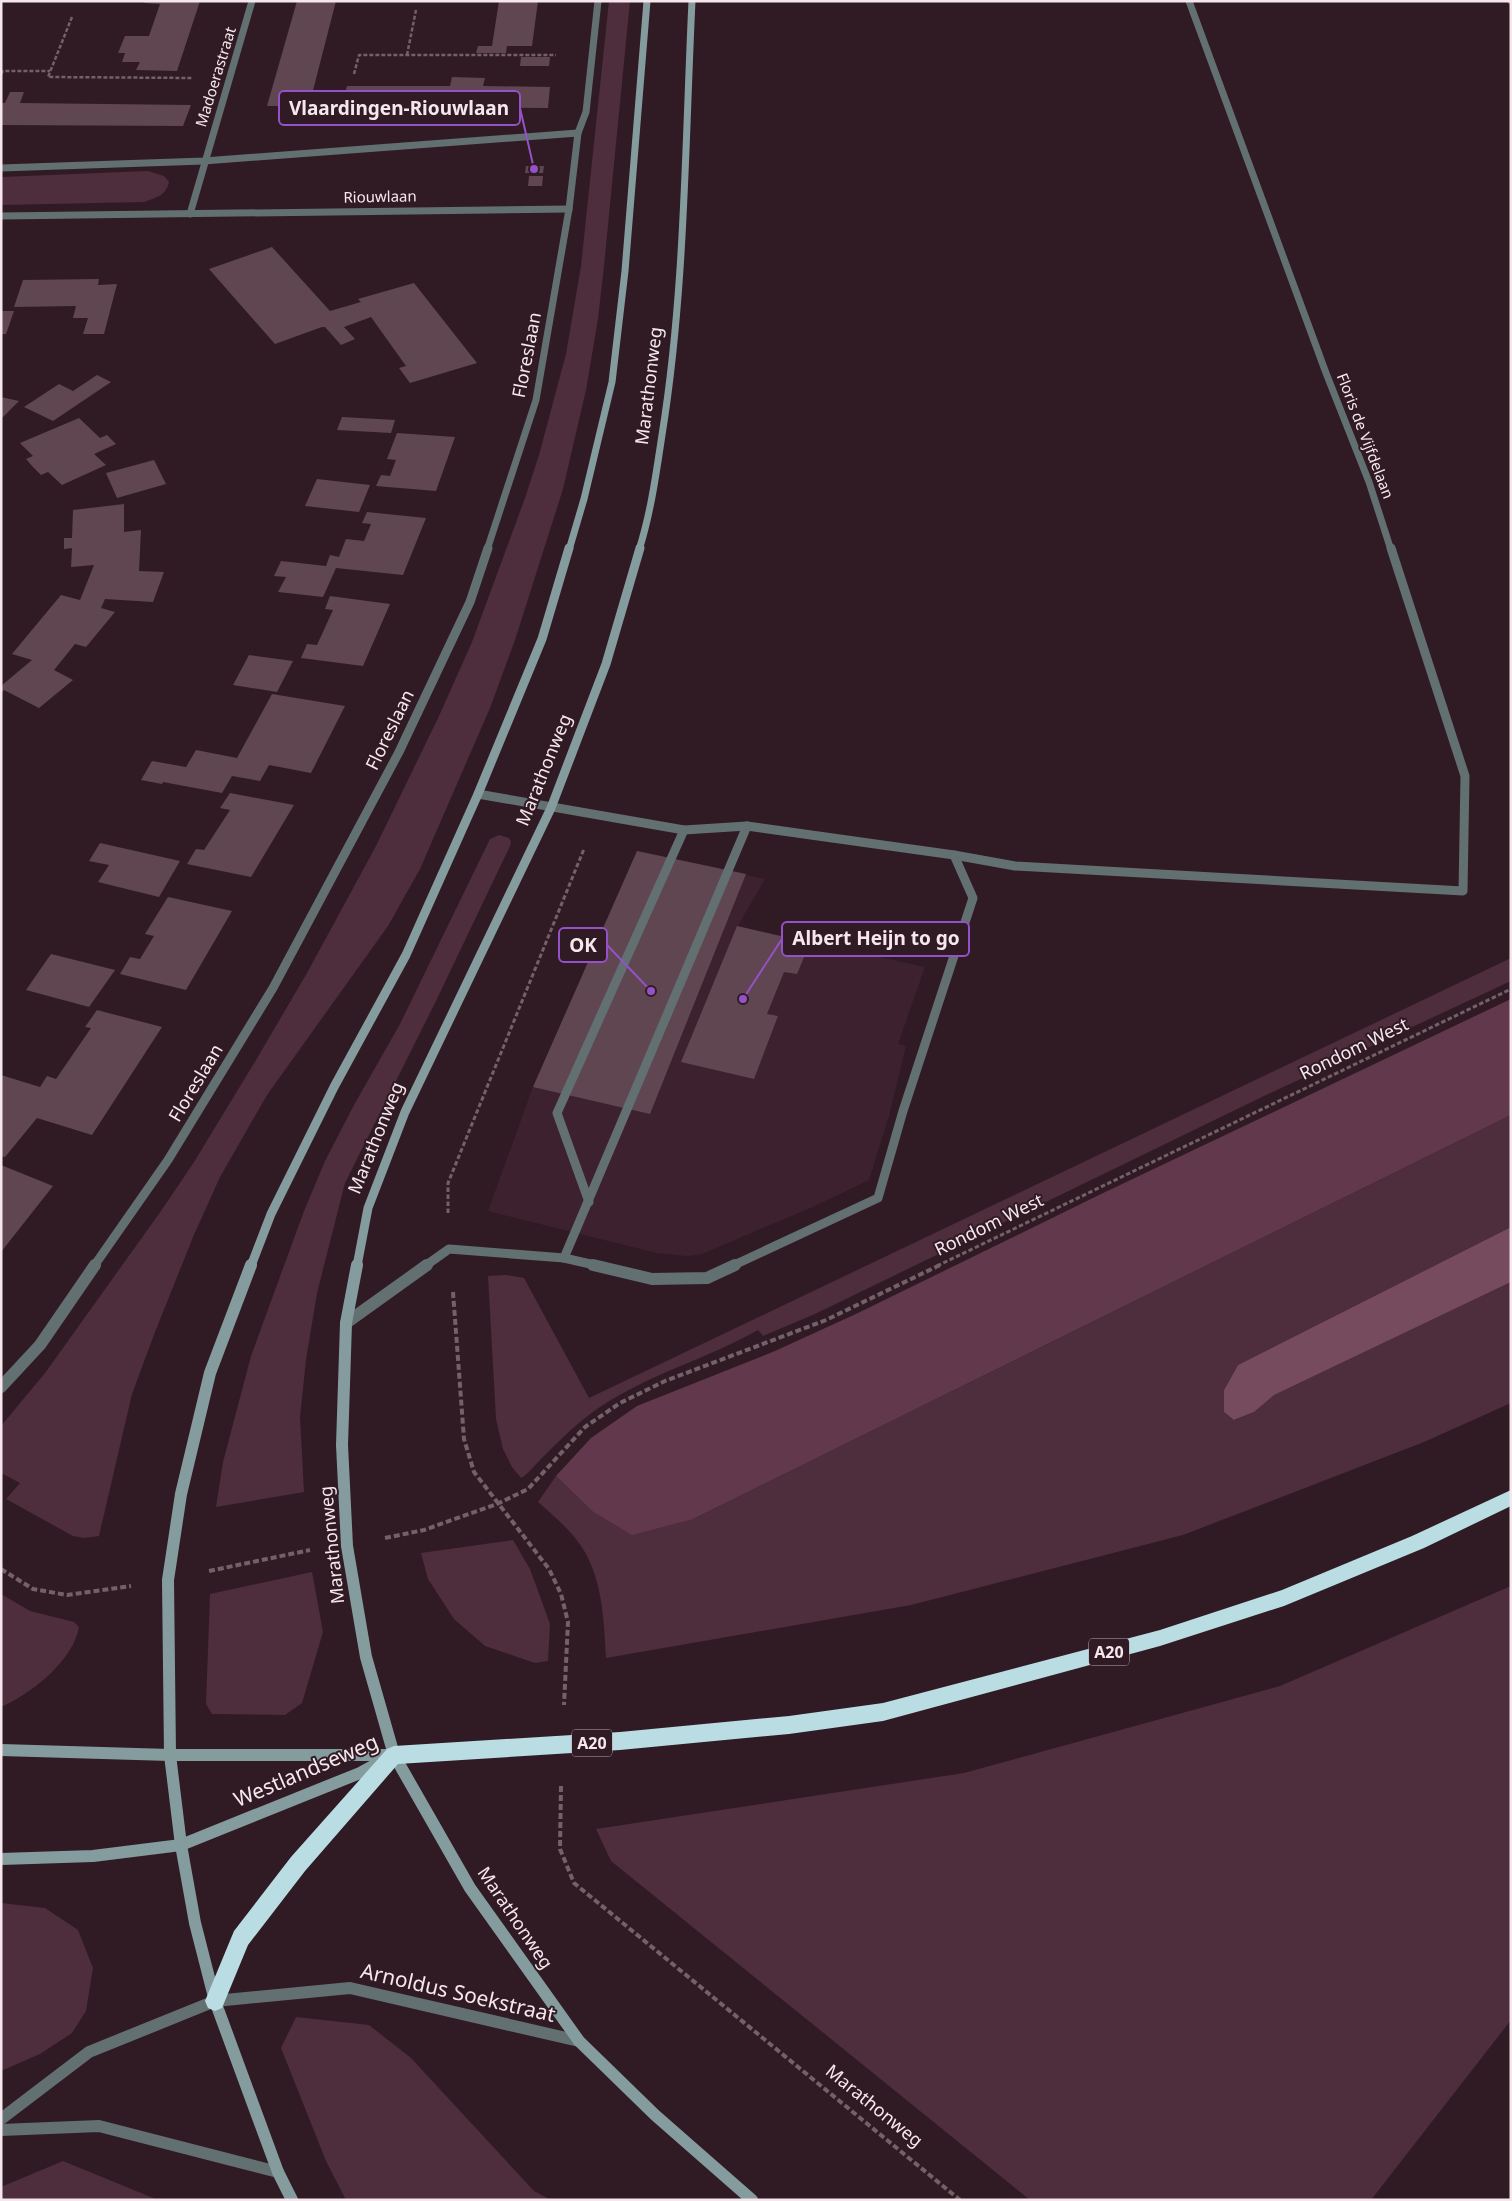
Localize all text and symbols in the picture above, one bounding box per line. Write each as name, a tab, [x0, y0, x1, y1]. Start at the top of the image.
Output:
street label: Madoerastraat	[190, 24, 240, 129]
callout: Vlaardingen-Riouwlaan	[279, 91, 520, 125]
text: Vlaardingen-Riouwlaan	[289, 95, 509, 121]
street label: Riouwlaan	[343, 185, 417, 207]
street label: Floreslaan	[506, 310, 546, 400]
street label: Marathonweg	[629, 326, 667, 446]
street label: Floris de Vijfdelaan	[1333, 370, 1399, 501]
street label: Floreslaan	[359, 685, 419, 774]
street label: Marathonweg	[510, 710, 576, 829]
callout: Albert Heijn to go	[782, 922, 969, 956]
text: Albert Heijn to go	[792, 925, 960, 951]
callout: OK	[559, 928, 607, 962]
text: OK	[569, 932, 597, 958]
street label: Rondom West	[1295, 1011, 1412, 1085]
street label: Floreslaan	[163, 1039, 228, 1126]
street label: Marathonweg	[342, 1078, 408, 1197]
street label: Rondom West	[930, 1187, 1047, 1261]
street label: Marathonweg	[313, 1485, 349, 1605]
road number: A20	[1089, 1638, 1129, 1665]
street label: Westlandseweg	[229, 1727, 382, 1813]
road number: A20	[572, 1730, 612, 1756]
street label: Marathonweg	[473, 1862, 559, 1973]
street label: Arnoldus Soekstraat	[358, 1956, 559, 2028]
street label: Marathonweg	[821, 2059, 928, 2152]

